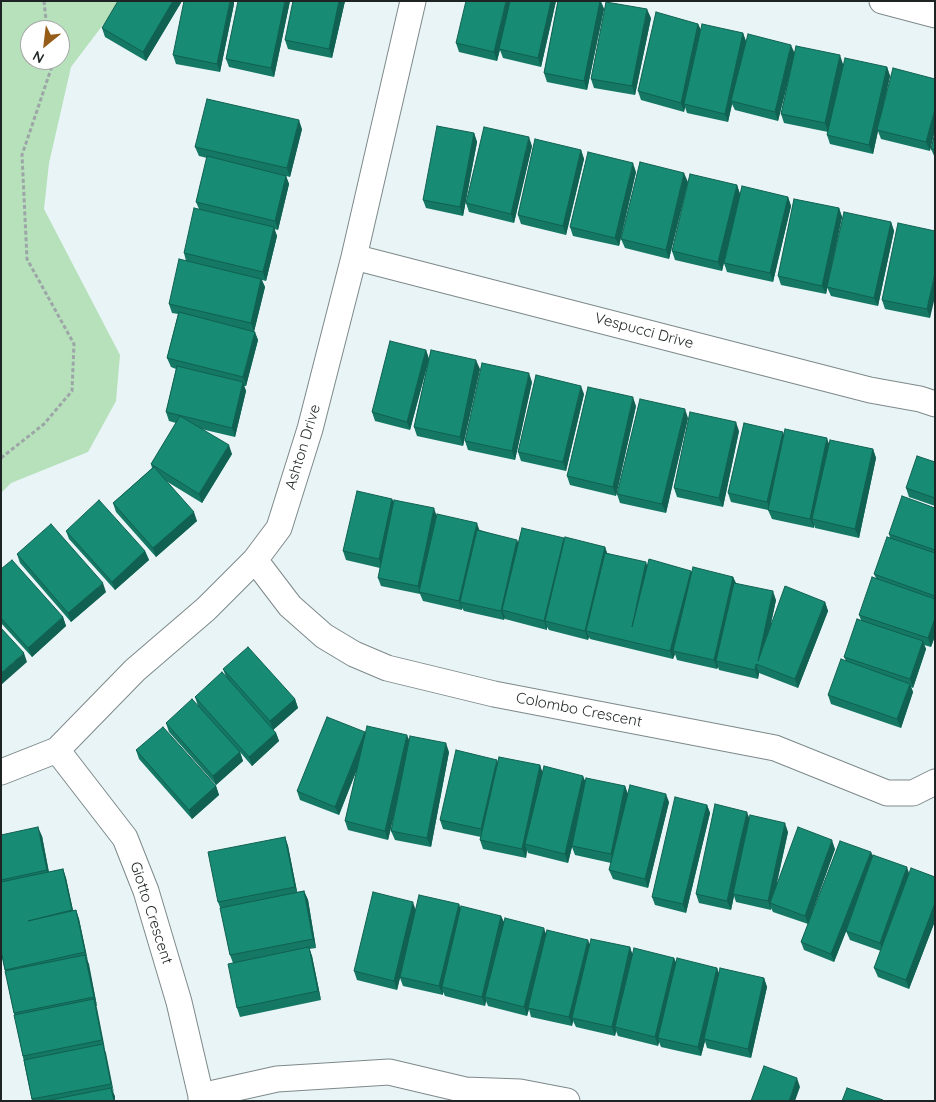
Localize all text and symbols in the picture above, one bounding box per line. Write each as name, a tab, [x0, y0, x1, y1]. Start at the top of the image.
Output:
north arrow	[20, 20, 70, 70]
text: N	[29, 47, 47, 68]
street label: Vespucci Drive	[593, 309, 695, 353]
street label: Ashton Drive	[281, 402, 325, 492]
street label: Colombo Crescent	[515, 689, 643, 731]
street label: Giotto Crescent	[126, 859, 176, 967]

